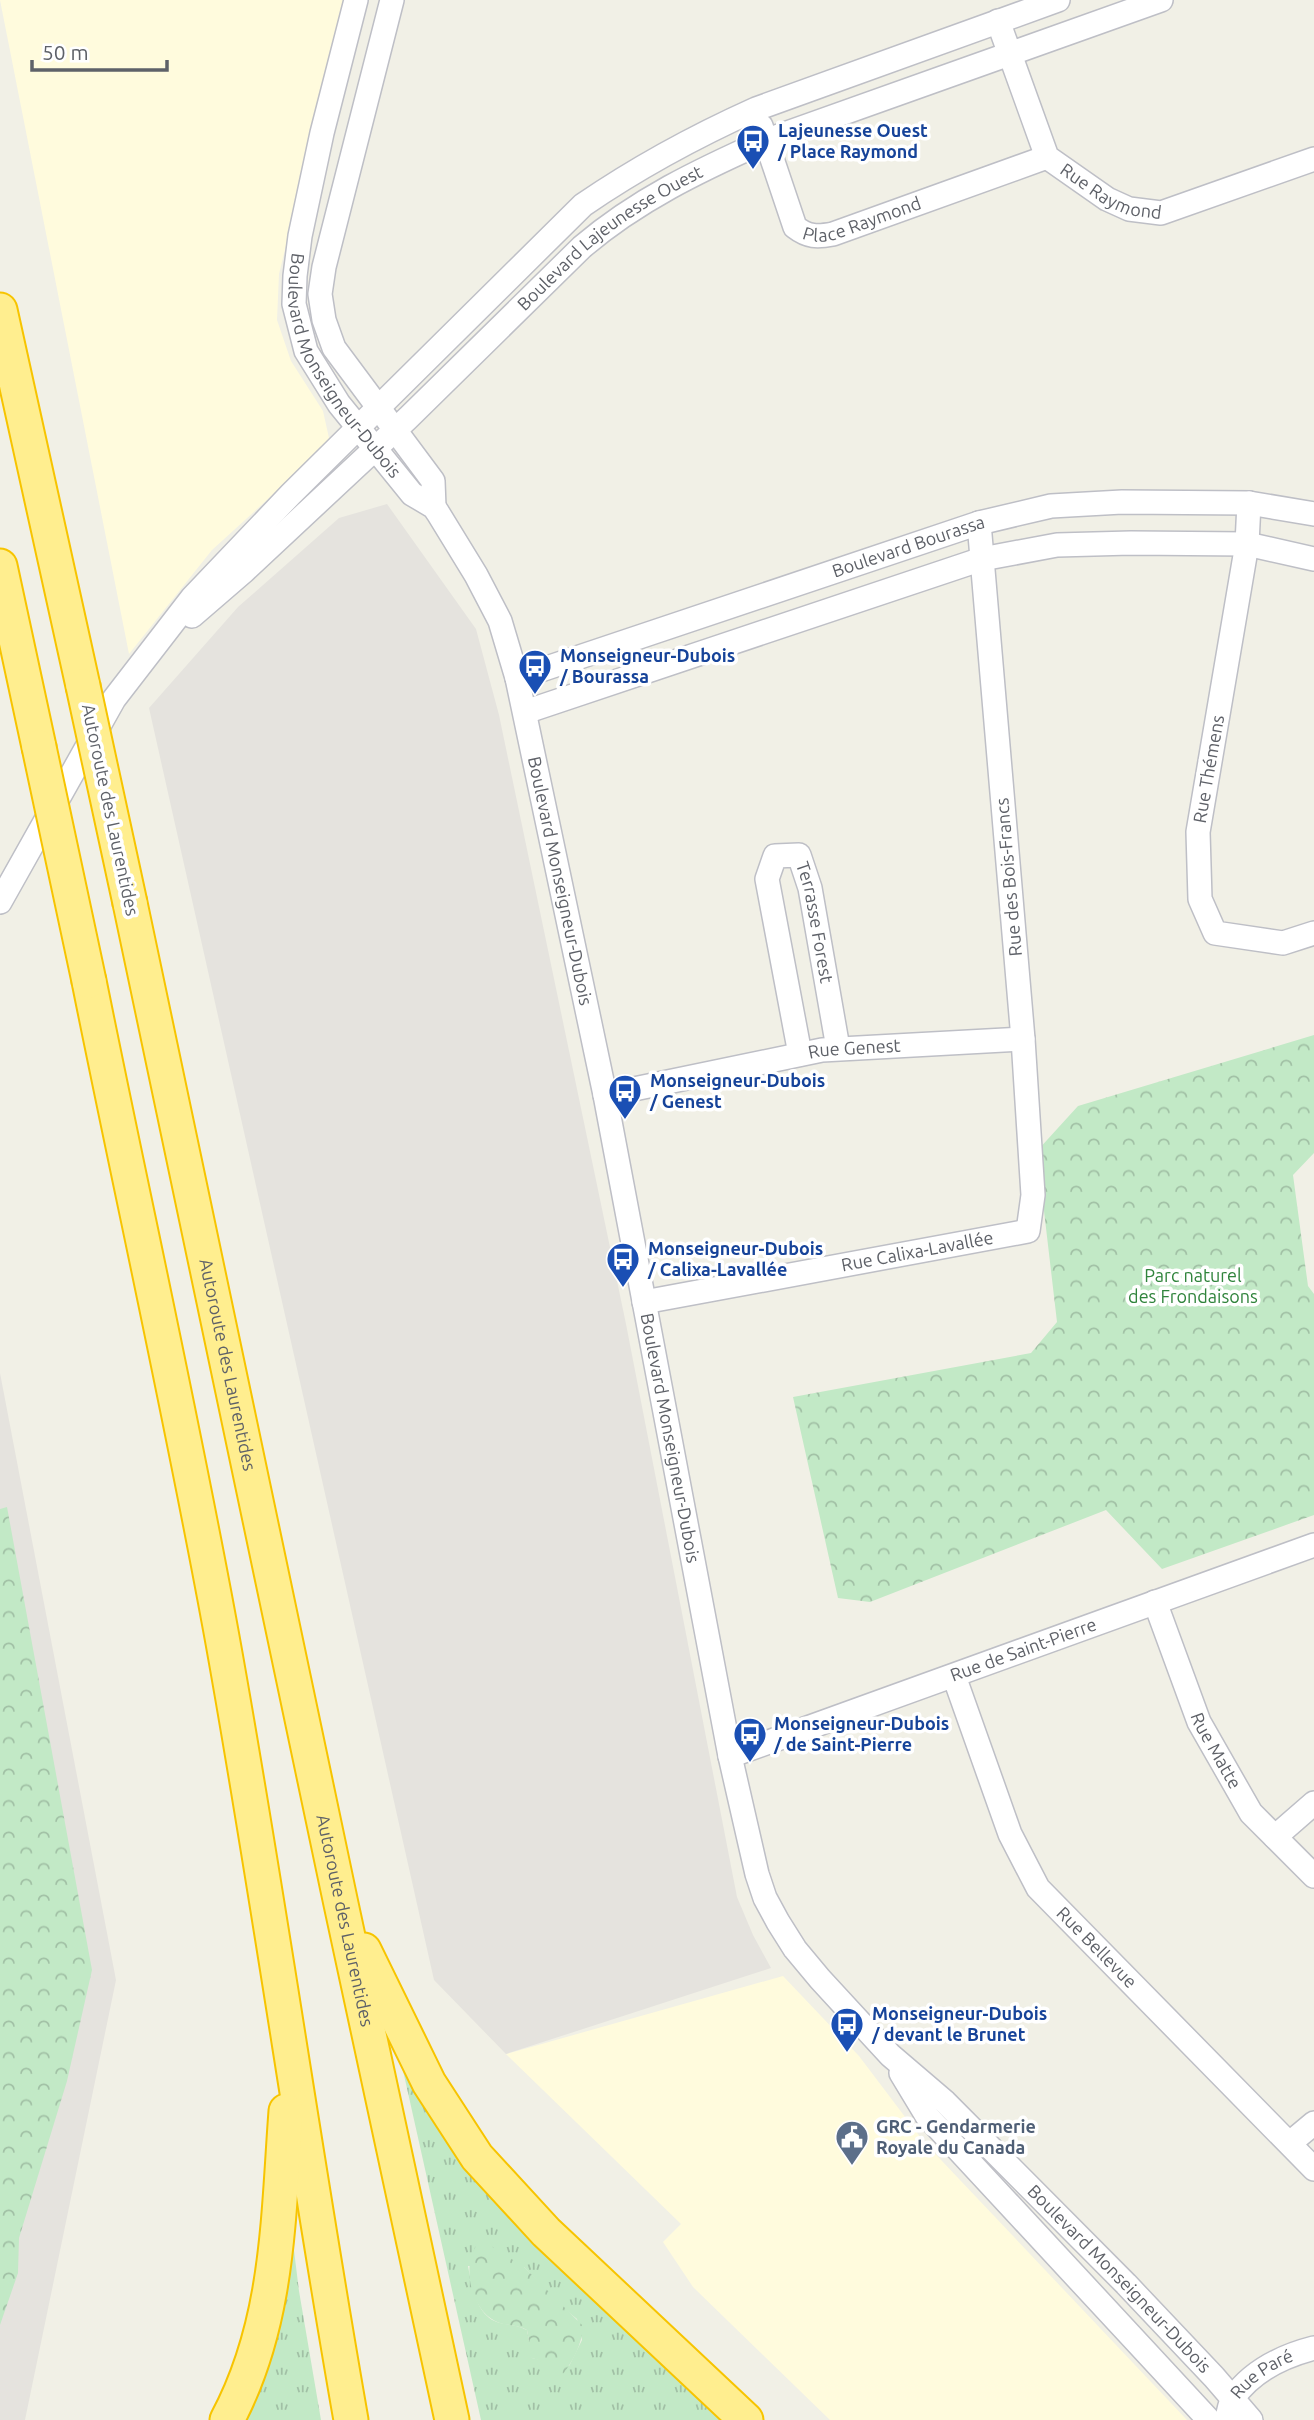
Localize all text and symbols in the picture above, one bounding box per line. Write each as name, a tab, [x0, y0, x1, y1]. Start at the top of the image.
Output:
scale bar	[32, 28, 166, 72]
text: 50 m	[42, 40, 89, 64]
place label: Lajeunesse Ouest / Place Raymond	[777, 120, 928, 161]
bus stop icon: Lajeunesse Ouest / Place Raymond	[734, 122, 772, 171]
street label: Rue Raymond	[1057, 159, 1163, 222]
street label: Boulevard Lajeunesse Ouest	[513, 161, 706, 314]
street label: Place Raymond	[801, 192, 923, 245]
street label: Boulevard Monseigneur-Dubois	[284, 252, 406, 481]
street label: Boulevard Bourassa	[829, 511, 986, 581]
place label: Monseigneur-Dubois / Bourassa	[559, 645, 735, 686]
bus stop icon: Monseigneur-Dubois / Bourassa	[516, 647, 554, 696]
street label: Autoroute des Laurentides	[79, 702, 143, 918]
street label: Rue Thémens	[1189, 713, 1227, 824]
street label: Boulevard Monseigneur-Dubois	[525, 754, 597, 1007]
street label: Rue des Bois-Francs	[991, 797, 1025, 957]
street label: Terrasse Forest	[793, 859, 837, 985]
street label: Rue Genest	[806, 1035, 901, 1062]
place label: Monseigneur-Dubois / Genest	[649, 1070, 825, 1111]
bus stop icon: Monseigneur-Dubois / Genest	[606, 1072, 644, 1121]
street label: Rue Calixa-Lavallée	[840, 1227, 995, 1274]
place label: Monseigneur-Dubois / Calixa-Lavallée	[647, 1238, 823, 1279]
bus stop icon: Monseigneur-Dubois / Calixa-Lavallée	[604, 1240, 642, 1289]
street label: Autoroute des Laurentides	[196, 1257, 260, 1473]
park label: Parc naturel des Frondaisons	[1128, 1265, 1258, 1306]
street label: Boulevard Monseigneur-Dubois	[637, 1311, 704, 1565]
street label: Rue de Saint-Pierre	[947, 1613, 1099, 1685]
street label: Rue Matte	[1187, 1710, 1246, 1792]
place label: Monseigneur-Dubois / de Saint-Pierre	[773, 1713, 949, 1754]
bus stop icon: Monseigneur-Dubois / de Saint-Pierre	[731, 1715, 769, 1764]
street label: Autoroute des Laurentides	[313, 1813, 378, 2028]
street label: Rue Bellevue	[1053, 1902, 1141, 1991]
place label: Monseigneur-Dubois / devant le Brunet	[871, 2003, 1047, 2044]
bus stop icon: Monseigneur-Dubois / devant le Brunet	[828, 2005, 866, 2054]
place label: GRC - Gendarmerie Royale du Canada	[876, 2116, 1036, 2157]
public building icon: GRC - Gendarmerie Royale du Canada	[833, 2118, 871, 2167]
street label: Boulevard Monseigneur-Dubois	[1024, 2180, 1216, 2376]
street label: Rue Paré	[1226, 2345, 1296, 2402]

